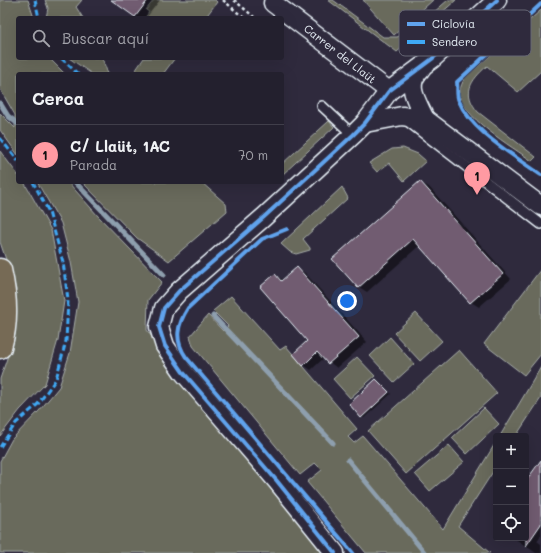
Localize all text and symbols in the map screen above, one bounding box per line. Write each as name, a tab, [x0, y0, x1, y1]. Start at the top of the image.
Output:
legend	[399, 10, 531, 56]
search box	[16, 16, 284, 60]
text: Ciclovía	[432, 16, 475, 31]
street label: Carrer del Llaüt	[301, 21, 380, 87]
icon: search	[30, 27, 52, 49]
text: Buscar aquí	[62, 28, 149, 48]
text: Sendero	[432, 34, 477, 49]
text: Cerca	[32, 87, 84, 109]
text: C/ Llaüt, 1AC	[70, 136, 170, 156]
text: 1	[42, 146, 48, 163]
text: 70 m	[238, 146, 268, 163]
text: Parada	[70, 156, 117, 173]
pin: 1	[464, 162, 490, 195]
your location	[337, 291, 357, 311]
map controls	[493, 433, 529, 541]
button: +	[493, 433, 529, 469]
button: −	[493, 469, 529, 505]
button: locate	[493, 505, 529, 541]

